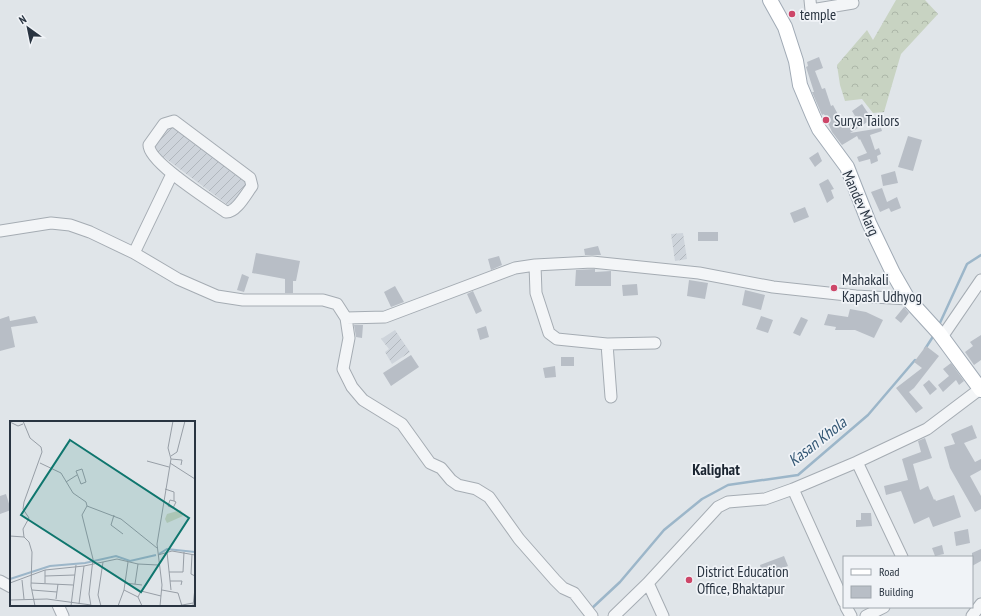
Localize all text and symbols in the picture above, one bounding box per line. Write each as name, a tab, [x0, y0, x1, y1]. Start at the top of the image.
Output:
place label: temple	[800, 5, 836, 24]
north arrow	[8, 8, 48, 48]
marker: temple	[787, 9, 797, 19]
text: N	[16, 12, 29, 27]
place label: Surya Tailors	[834, 111, 899, 130]
marker: Surya Tailors	[821, 115, 831, 125]
street label: Mandev Marg	[838, 167, 884, 239]
place label: Mahakali Kapash Udhyog	[842, 270, 922, 306]
marker: Mahakali Kapash Udhyog	[829, 283, 839, 293]
water label: Kasan Khola	[784, 411, 851, 470]
inset map	[10, 421, 195, 606]
district label: Kalighat	[692, 459, 740, 479]
legend	[843, 556, 973, 608]
place label: District Education Office, Bhaktapur	[697, 562, 789, 598]
text: Road	[879, 564, 899, 579]
marker: District Education Office, Bhaktapur	[684, 575, 694, 585]
text: Building	[879, 584, 914, 599]

